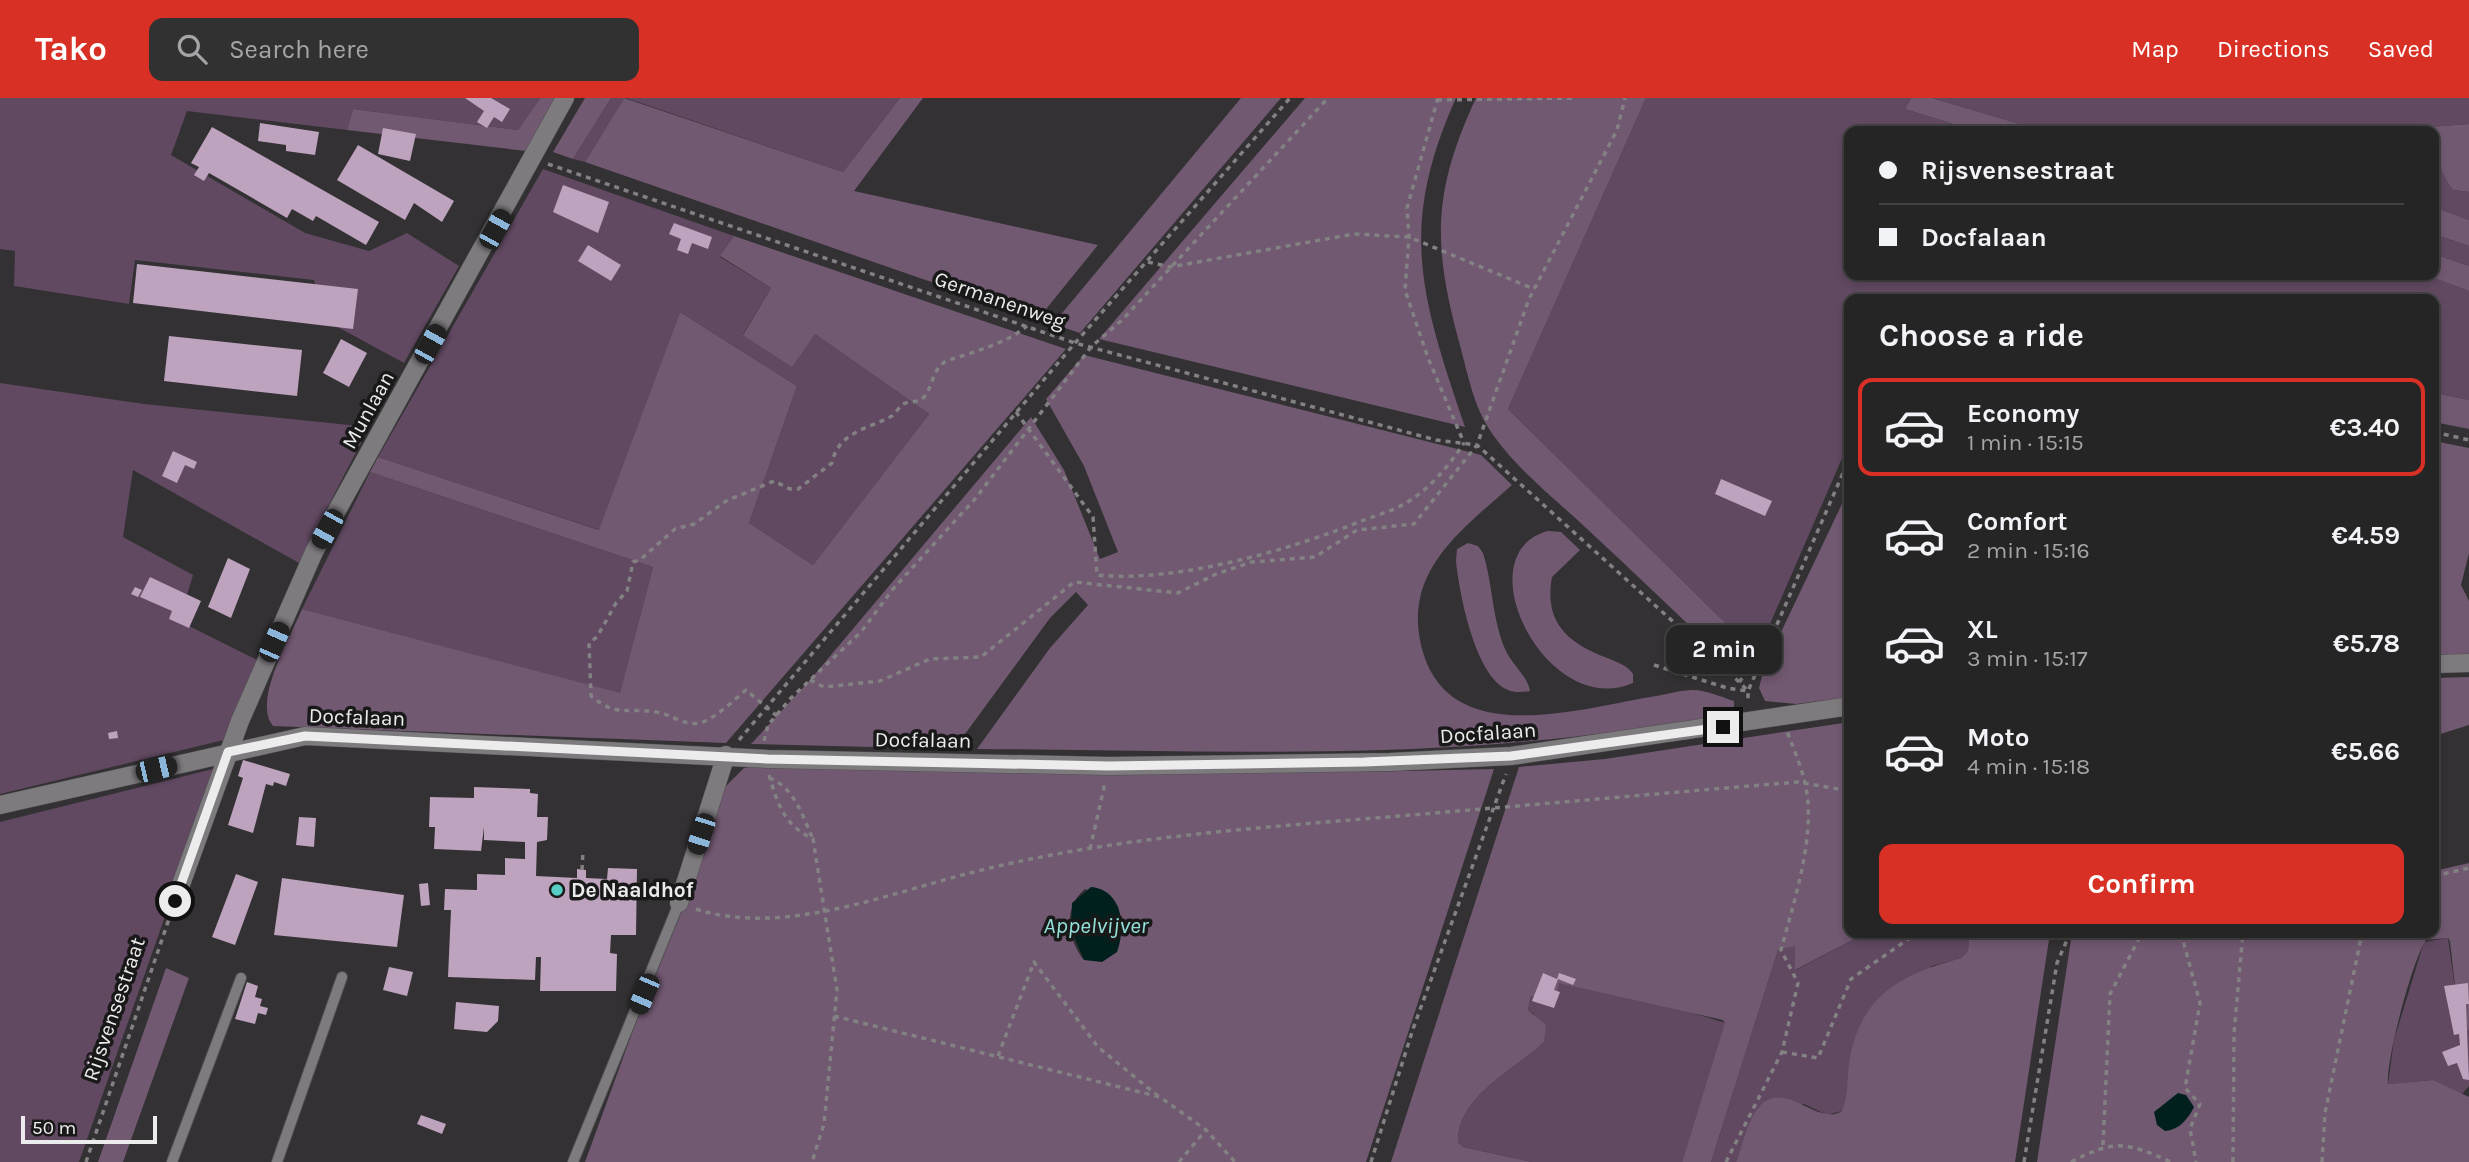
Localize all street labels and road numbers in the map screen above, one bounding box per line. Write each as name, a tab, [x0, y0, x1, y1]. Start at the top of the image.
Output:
street label: Germanenweg	[931, 266, 1069, 334]
street label: Munlaan	[337, 367, 399, 453]
street label: Docfalaan	[308, 703, 406, 731]
street label: Docfalaan	[1439, 718, 1537, 748]
street label: Docfalaan	[874, 727, 972, 753]
street label: Rijsvensestraat	[78, 934, 150, 1084]

